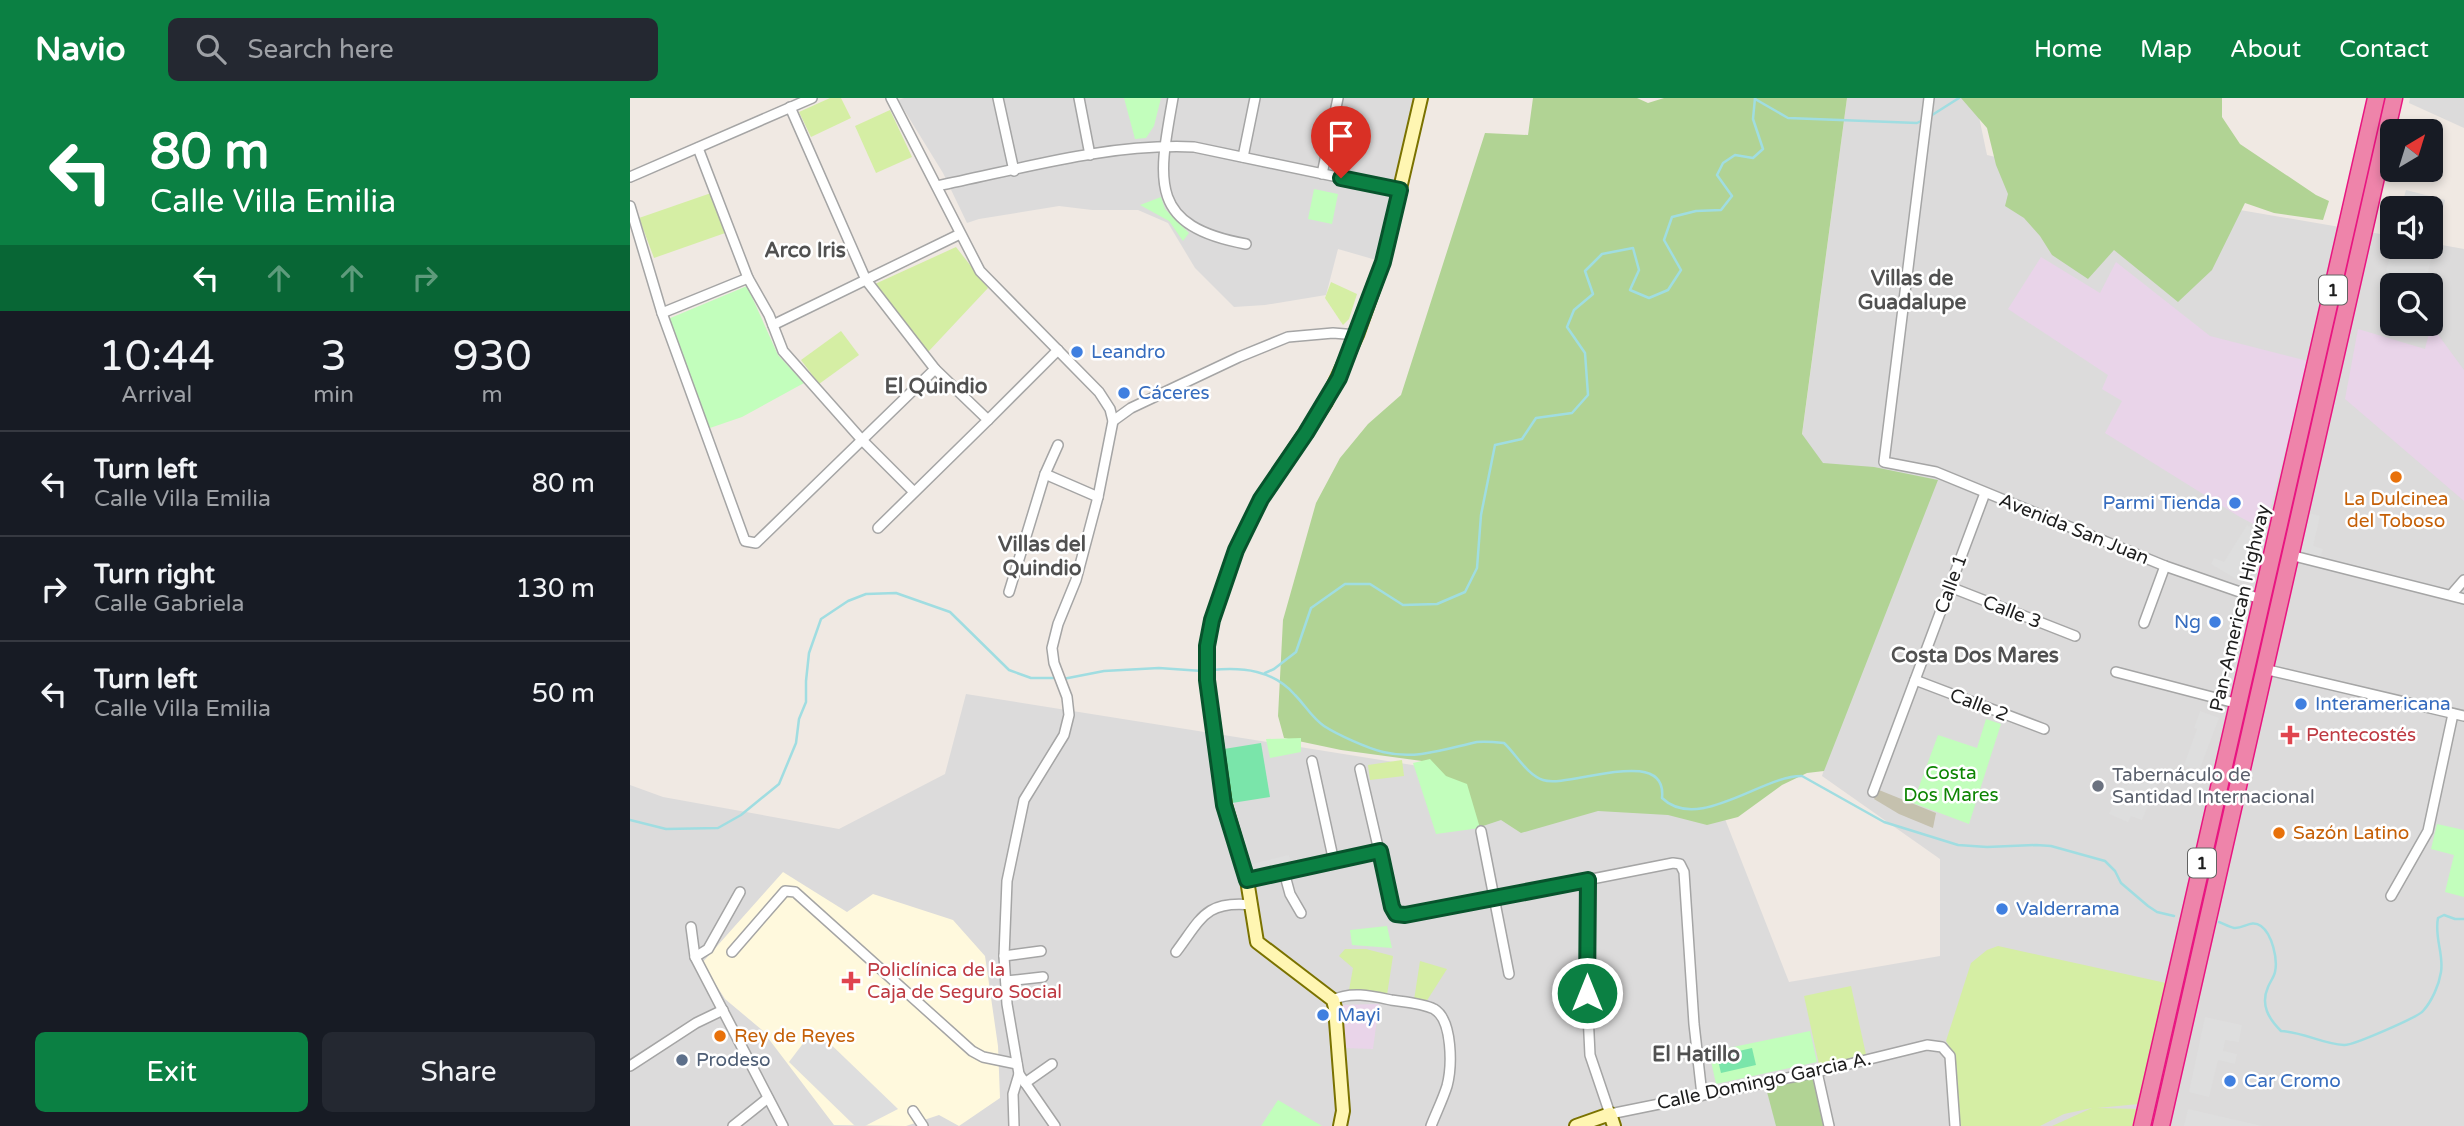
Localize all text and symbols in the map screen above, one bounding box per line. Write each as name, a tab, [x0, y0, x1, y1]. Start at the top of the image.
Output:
search box	[168, 18, 658, 81]
text: Navio	[35, 30, 126, 69]
icon: search	[192, 30, 230, 68]
text: Search here	[248, 34, 394, 65]
text: Home	[2034, 35, 2102, 64]
text: Map	[2140, 35, 2192, 64]
text: About	[2230, 35, 2301, 64]
text: Contact	[2339, 35, 2429, 64]
pin	[1311, 106, 1371, 178]
icon: arrive	[1322, 117, 1360, 155]
north arrow	[2380, 119, 2443, 182]
map controls	[2380, 119, 2443, 336]
text: 80 m	[150, 123, 269, 182]
icon: left	[35, 126, 126, 217]
text: Calle Villa Emilia	[150, 183, 396, 221]
button: sound	[2380, 196, 2443, 259]
district label: Arco Iris	[764, 238, 846, 263]
icon: left	[187, 259, 225, 297]
icon: ahead	[260, 259, 298, 297]
icon: ahead	[333, 259, 371, 297]
icon: right	[406, 259, 444, 297]
district label: Villas de Guadalupe	[1858, 266, 1966, 315]
button: search	[2380, 273, 2443, 336]
road number: 1	[2319, 275, 2347, 304]
text: 10:44	[98, 331, 215, 382]
text: 3	[320, 331, 347, 382]
text: 930	[452, 331, 532, 382]
place label: Leandro	[1091, 341, 1165, 363]
marker: Leandro	[1069, 344, 1085, 360]
district label: El Quindio	[884, 374, 988, 399]
text: Arrival	[121, 381, 192, 409]
text: min	[313, 381, 354, 409]
text: m	[481, 381, 503, 409]
place label: Cáceres	[1138, 382, 1210, 404]
marker: Cáceres	[1116, 385, 1132, 401]
text: Turn left	[94, 454, 197, 485]
icon: left	[35, 465, 73, 503]
text: 80 m	[532, 468, 595, 499]
marker: La Dulcinea del Toboso	[2388, 469, 2404, 485]
text: Calle Villa Emilia	[94, 485, 271, 513]
place label: La Dulcinea del Toboso	[2344, 488, 2448, 532]
street label: Avenida San Juan	[1996, 489, 2152, 569]
place label: Parmi Tienda	[2103, 492, 2221, 514]
marker: Parmi Tienda	[2227, 495, 2243, 511]
street label: Pan-American Highway	[2205, 502, 2275, 714]
district label: Villas del Quindio	[998, 532, 1086, 581]
street label: Calle 1	[1930, 552, 1972, 616]
text: Turn right	[94, 559, 215, 590]
icon: right	[35, 570, 73, 608]
text: 130 m	[515, 573, 595, 604]
text: Calle Gabriela	[94, 590, 244, 618]
street label: Calle 3	[1980, 591, 2044, 633]
place label: Ng	[2174, 611, 2201, 633]
marker: Ng	[2207, 614, 2223, 630]
district label: Costa Dos Mares	[1891, 643, 2059, 668]
text: Turn left	[94, 664, 197, 695]
icon: left	[35, 675, 73, 713]
text: 50 m	[532, 678, 595, 709]
street label: Calle 2	[1947, 684, 2011, 726]
place label: Interamericana	[2315, 693, 2451, 715]
text: Calle Villa Emilia	[94, 695, 271, 723]
marker: Interamericana	[2293, 696, 2309, 712]
place label: Pentecostés	[2306, 724, 2416, 746]
marker: Pentecostés	[2280, 725, 2300, 745]
park label: Costa Dos Mares	[1903, 762, 1999, 806]
place label: Tabernáculo de Santidad Internacional	[2112, 764, 2315, 808]
marker: Tabernáculo de Santidad Internacional	[2090, 778, 2106, 794]
place label: Sazón Latino	[2293, 822, 2409, 844]
marker: Sazón Latino	[2271, 825, 2287, 841]
road number: 1	[2188, 848, 2216, 878]
place label: Valderrama	[2016, 898, 2120, 920]
marker: Valderrama	[1994, 901, 2010, 917]
position arrow	[1550, 956, 1624, 1030]
place label: Policlínica de la Caja de Seguro Social	[867, 959, 1062, 1003]
marker: Policlínica de la Caja de Seguro Social	[841, 971, 861, 991]
place label: Mayi	[1337, 1004, 1381, 1026]
marker: Mayi	[1315, 1007, 1331, 1023]
place label: Rey de Reyes	[734, 1025, 855, 1047]
marker: Rey de Reyes	[712, 1028, 728, 1044]
button: Exit	[35, 1032, 308, 1112]
button: Share	[322, 1032, 595, 1112]
district label: El Hatillo	[1652, 1042, 1740, 1067]
street label: Calle Domingo Garcia A.	[1655, 1048, 1873, 1114]
place label: Prodeso	[696, 1049, 771, 1071]
marker: Prodeso	[674, 1052, 690, 1068]
place label: Car Cromo	[2244, 1070, 2341, 1092]
marker: Car Cromo	[2222, 1073, 2238, 1089]

